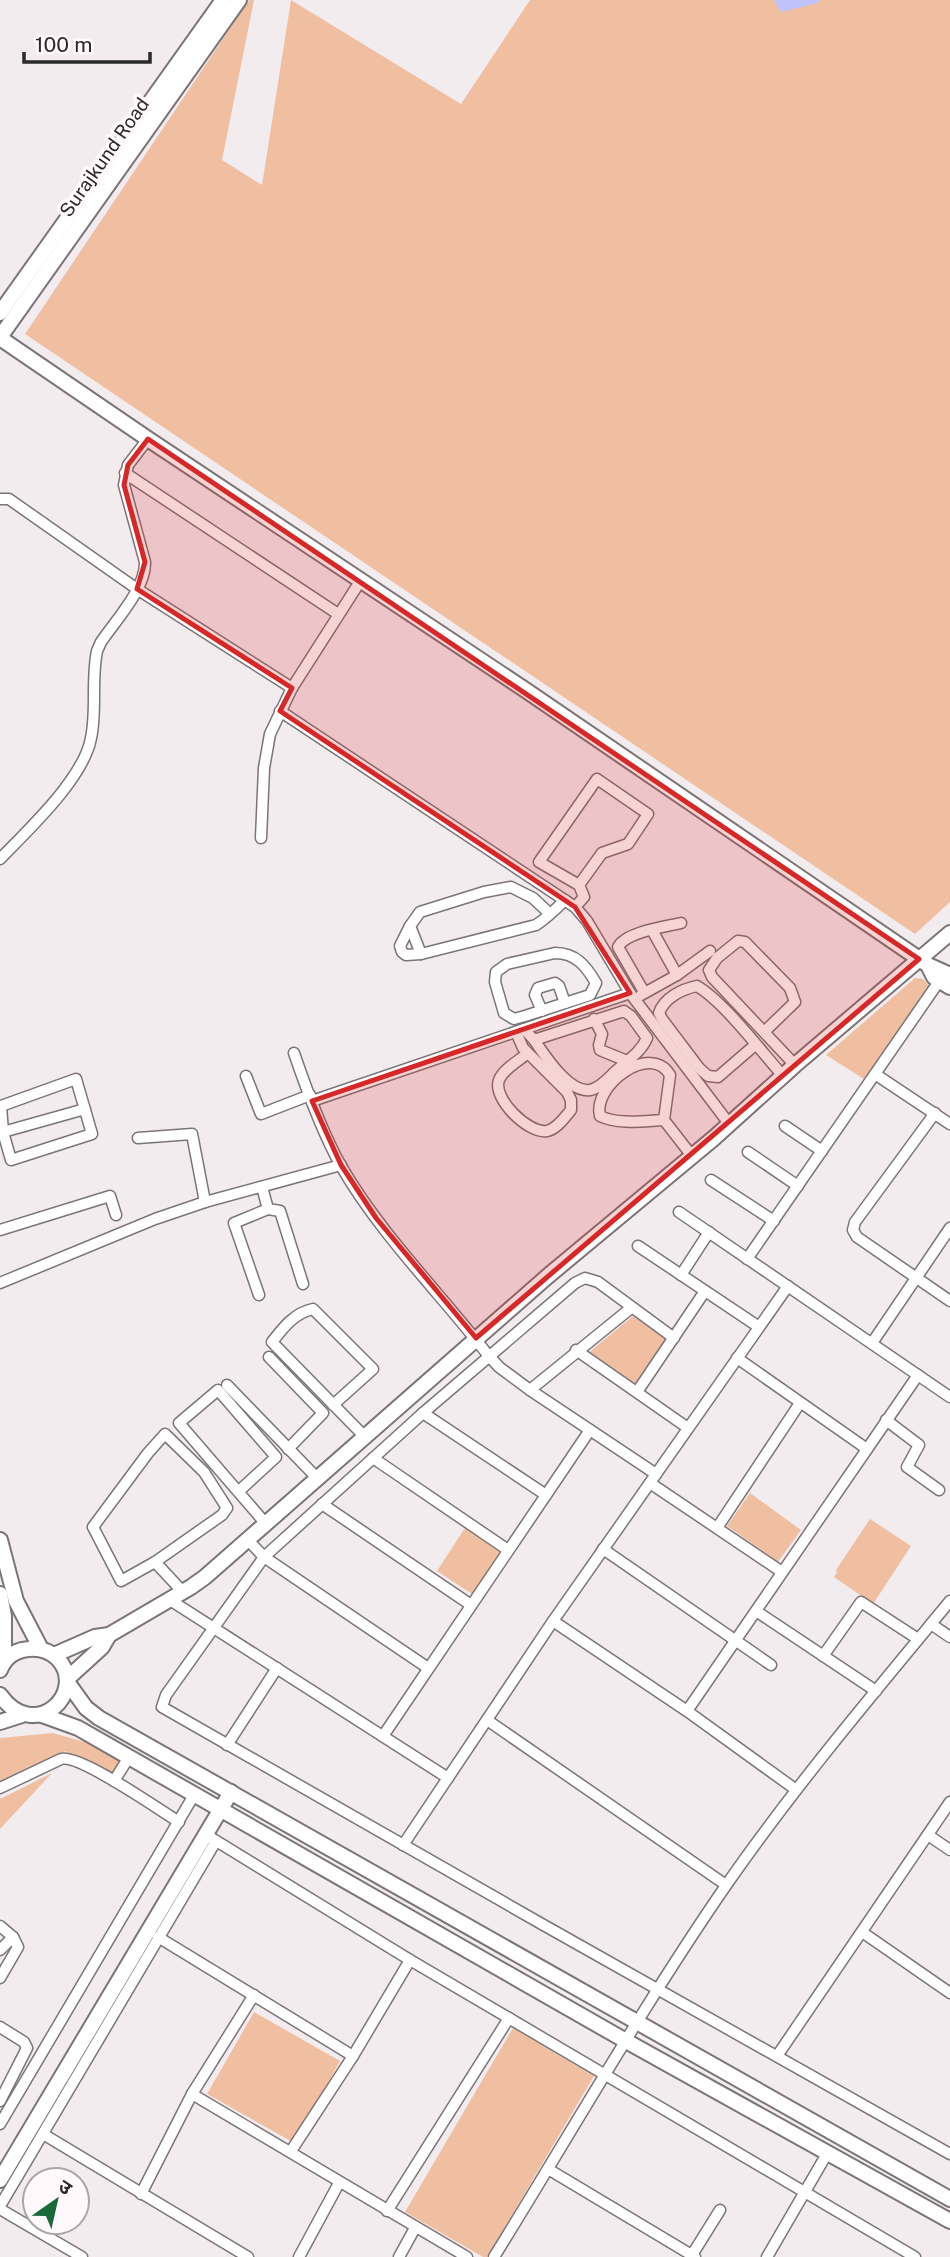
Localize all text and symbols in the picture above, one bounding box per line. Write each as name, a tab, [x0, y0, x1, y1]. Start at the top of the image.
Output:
scale bar	[24, 21, 150, 65]
text: 100 m	[35, 32, 92, 57]
street label: Surajkund Road	[55, 93, 153, 221]
north arrow	[21, 2166, 91, 2236]
text: उ	[55, 2175, 77, 2200]

